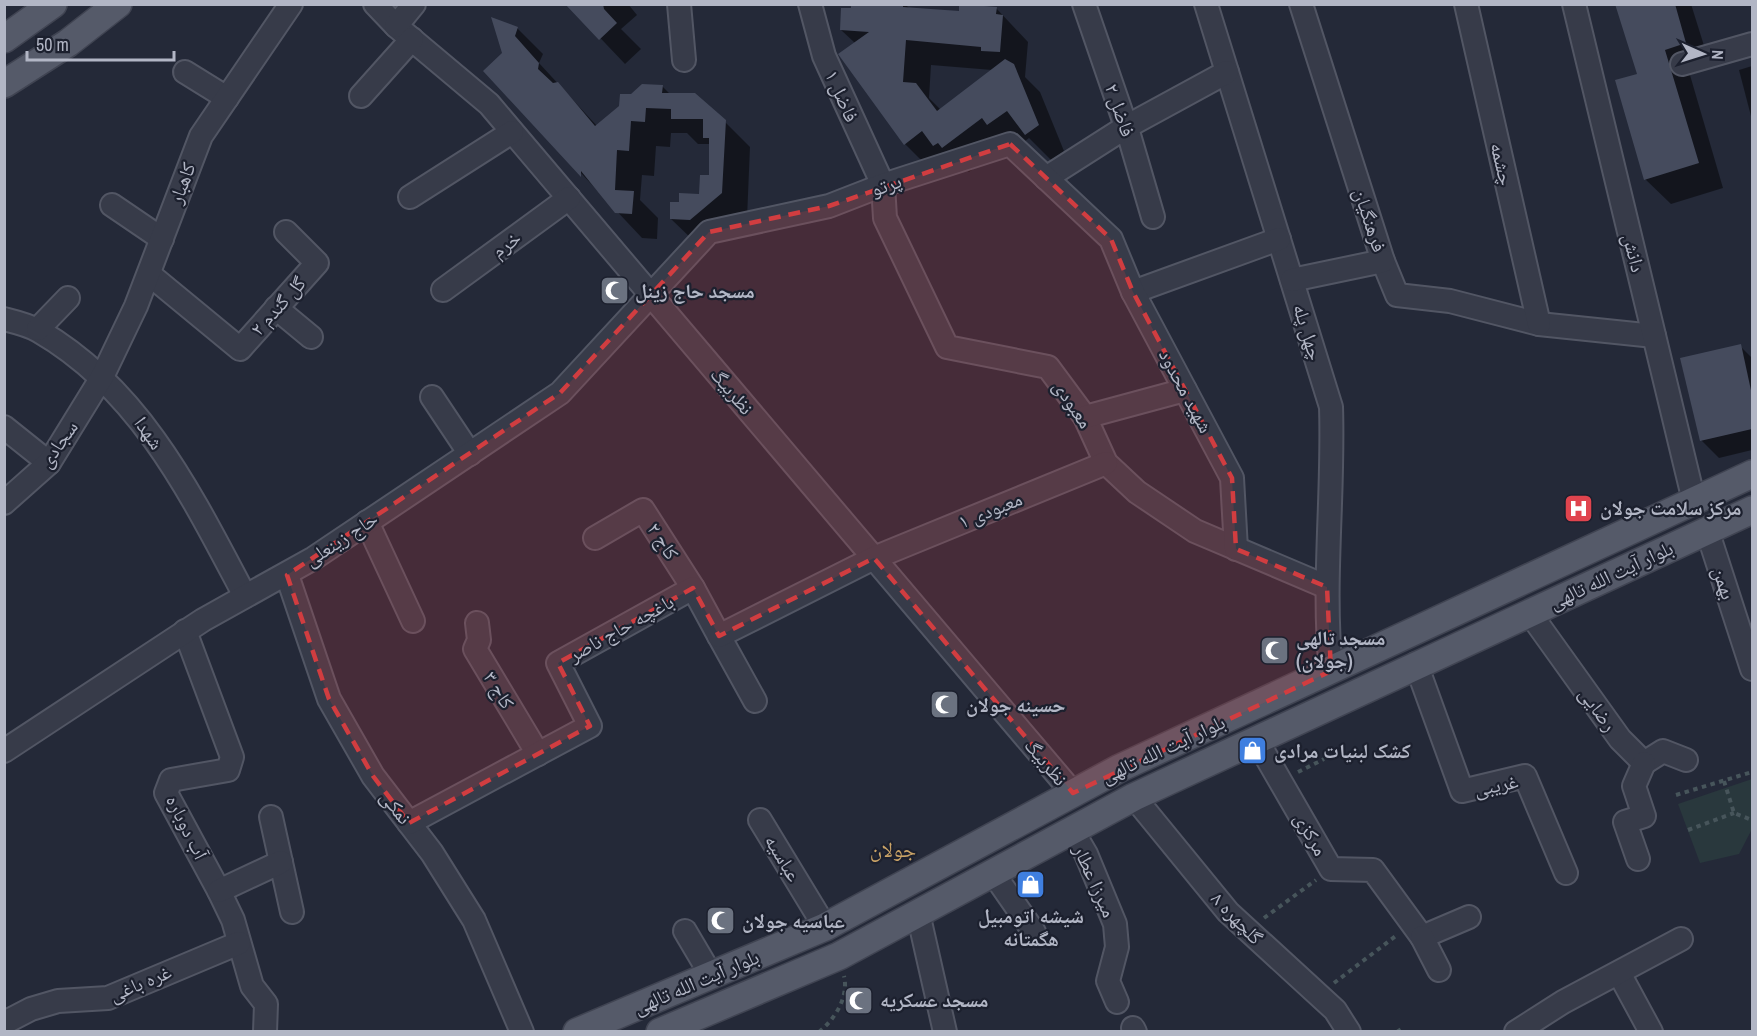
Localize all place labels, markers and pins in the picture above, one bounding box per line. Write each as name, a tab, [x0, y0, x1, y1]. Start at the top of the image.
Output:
mosque icon: مسجد حاج زینل	[598, 275, 630, 307]
place label: مسجد حاج زینل	[635, 277, 755, 304]
hospital icon: مرکز سلامت جولان	[1563, 492, 1595, 524]
place label: مرکز سلامت جولان	[1600, 494, 1741, 521]
place label: مسجد تالهی (جولان)	[1296, 624, 1386, 674]
mosque icon: مسجد تالهی (جولان)	[1259, 634, 1291, 666]
mosque icon: حسینه جولان	[929, 689, 961, 721]
place label: حسینه جولان	[966, 691, 1066, 718]
shop icon: کشک لبنیات مرادی	[1237, 735, 1269, 767]
place label: کشک لبنیات مرادی	[1274, 737, 1411, 764]
shop icon: شیشه اتومبیل هگمتانه	[1015, 869, 1047, 901]
place label: شیشه اتومبیل هگمتانه	[978, 902, 1084, 952]
mosque icon: عباسیه جولان	[705, 905, 737, 937]
place label: عباسیه جولان	[742, 907, 845, 934]
mosque icon: مسجد عسکریه	[843, 984, 875, 1016]
place label: مسجد عسکریه	[880, 986, 989, 1013]

